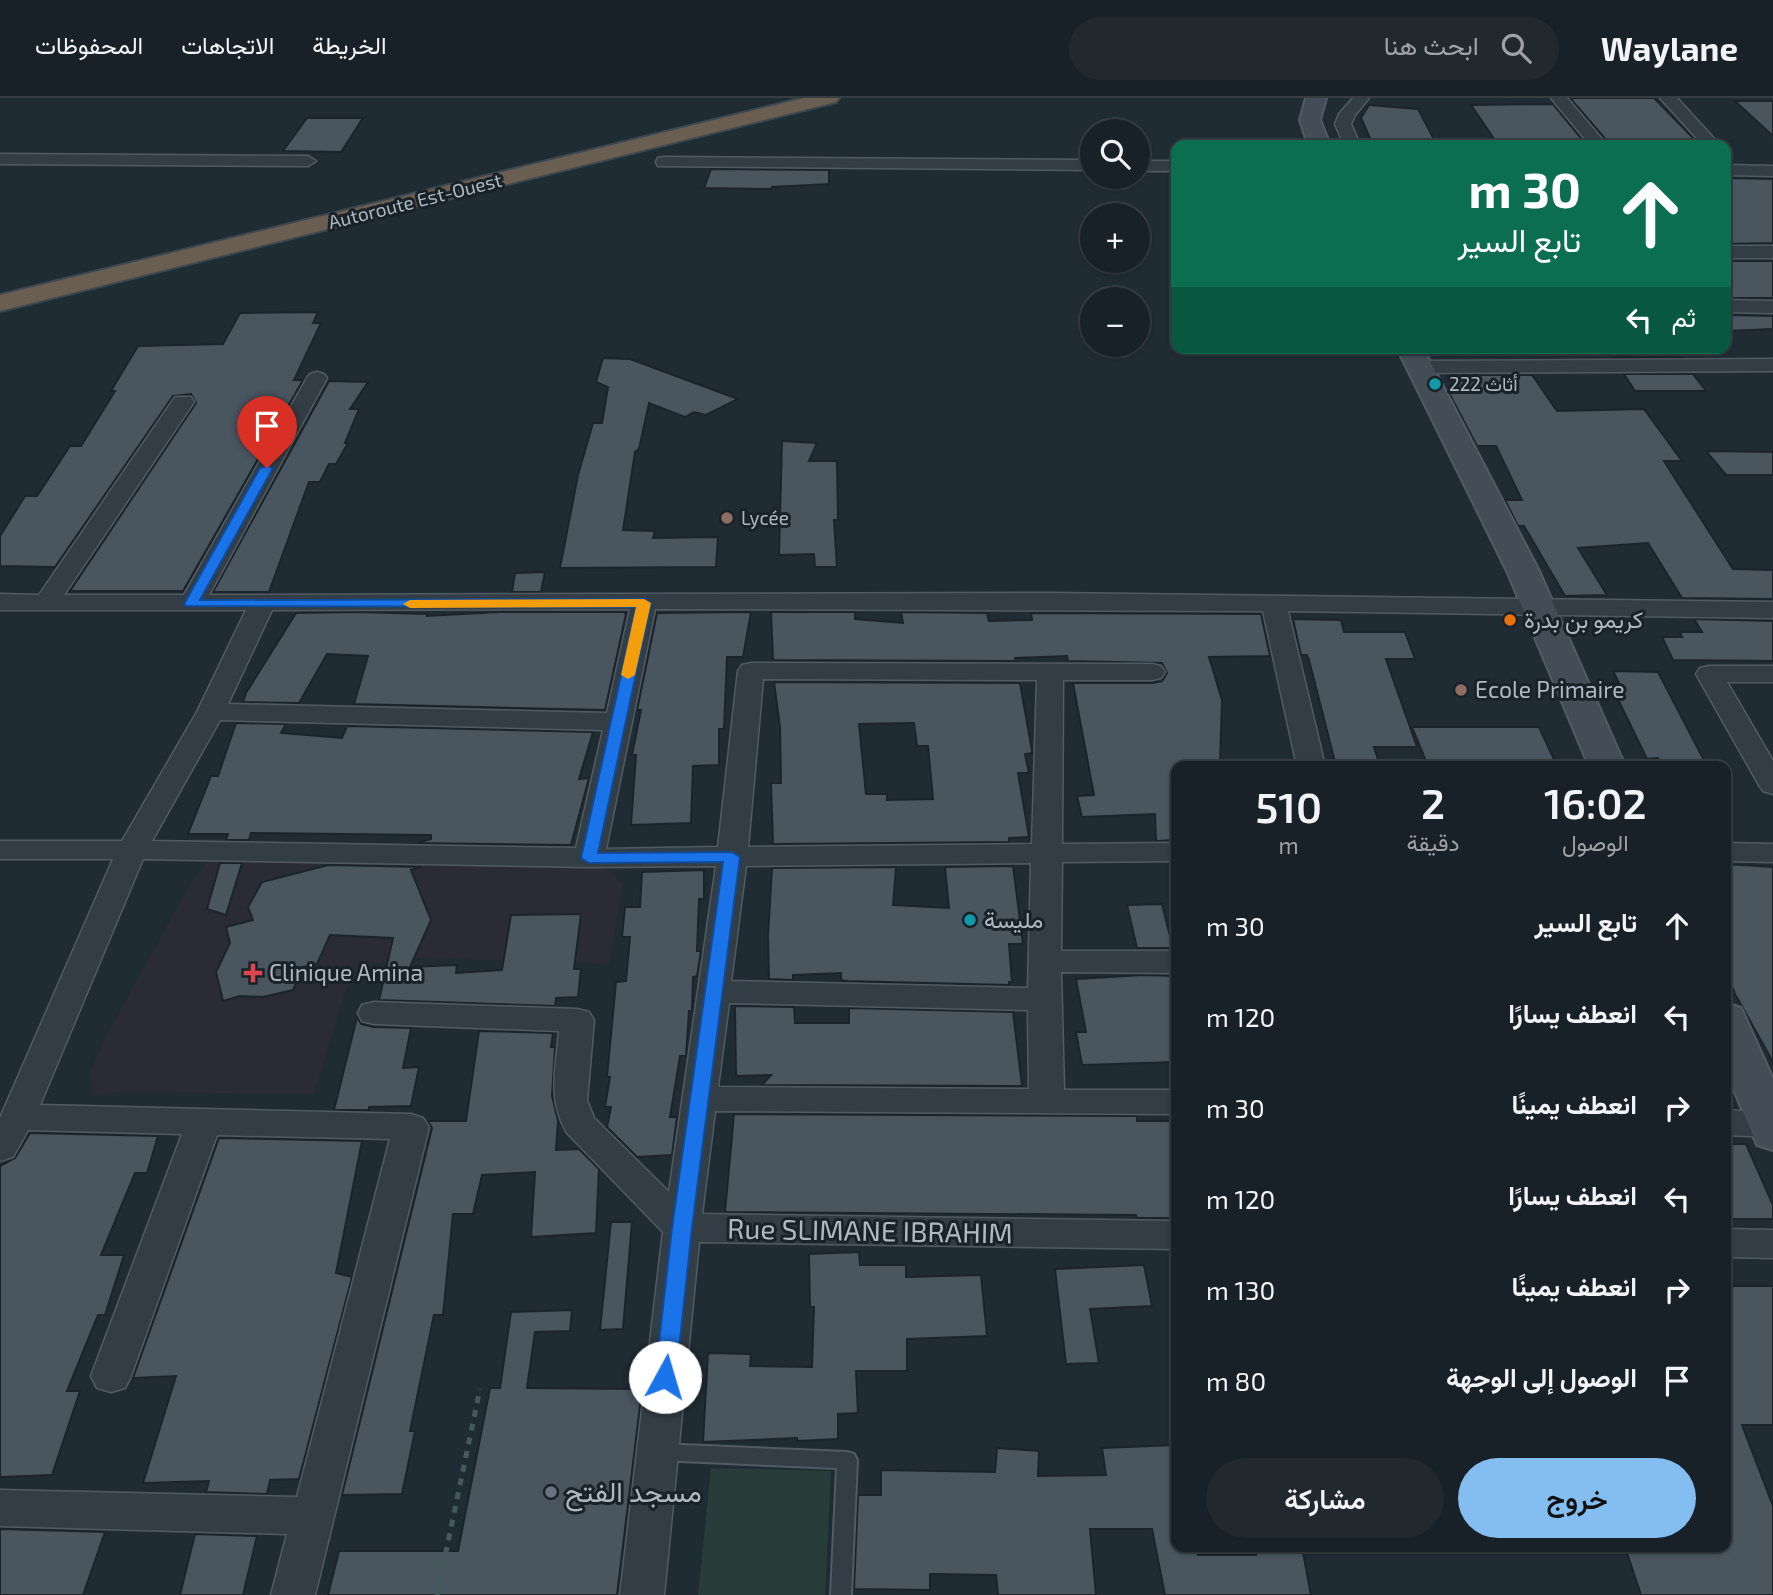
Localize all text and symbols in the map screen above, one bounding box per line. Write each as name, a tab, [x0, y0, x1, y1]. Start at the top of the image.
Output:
search box	[1069, 17, 1559, 80]
text: Waylane	[1601, 28, 1738, 68]
text: ابحث هنا	[1384, 29, 1479, 60]
icon: search	[1497, 29, 1535, 67]
text: المحفوظات	[35, 30, 143, 59]
text: الاتجاهات	[181, 30, 274, 59]
text: الخريطة	[312, 30, 387, 59]
map controls	[1080, 119, 1150, 357]
button: search	[1080, 119, 1150, 189]
text: 30 m	[1469, 159, 1581, 218]
street label: Autoroute Est-Ouest	[326, 168, 504, 233]
icon: ahead	[1605, 168, 1696, 259]
button: +	[1080, 203, 1150, 273]
text: تابع السير	[1458, 220, 1581, 258]
button: −	[1080, 287, 1150, 357]
icon: left	[1620, 301, 1658, 339]
text: ثم	[1672, 301, 1696, 332]
place label: أثاث 222	[1449, 372, 1518, 395]
marker: أثاث 222	[1427, 376, 1443, 392]
pin	[237, 396, 297, 468]
icon: arrive	[248, 407, 286, 445]
place label: Lycée	[741, 506, 789, 529]
marker: Lycée	[719, 510, 735, 526]
place label: كريمو بن بدرة	[1524, 605, 1643, 635]
marker: كريمو بن بدرة	[1502, 612, 1518, 628]
place label: Ecole Primaire	[1475, 675, 1625, 703]
marker: Ecole Primaire	[1453, 682, 1469, 698]
text: 2	[1421, 777, 1445, 827]
text: 16:02	[1544, 777, 1647, 827]
text: 510	[1255, 781, 1322, 831]
text: دقيقة	[1406, 828, 1460, 856]
text: الوصول	[1562, 828, 1628, 856]
text: m	[1279, 831, 1299, 859]
place label: مليسة	[984, 905, 1043, 933]
text: تابع السير	[1534, 906, 1637, 937]
icon: ahead	[1658, 907, 1696, 945]
text: 30 m	[1206, 910, 1265, 941]
marker: مليسة	[962, 912, 978, 928]
place label: Clinique Amina	[269, 958, 423, 986]
marker: Clinique Amina	[243, 963, 263, 983]
text: انعطف يسارًا	[1508, 997, 1637, 1028]
icon: left	[1658, 998, 1696, 1036]
text: 120 m	[1206, 1001, 1275, 1032]
text: انعطف يمينًا	[1512, 1088, 1637, 1119]
icon: right	[1658, 1089, 1696, 1127]
text: 30 m	[1206, 1092, 1265, 1123]
text: انعطف يسارًا	[1508, 1179, 1637, 1210]
icon: left	[1658, 1180, 1696, 1218]
text: 120 m	[1206, 1183, 1275, 1214]
street label: Rue SLIMANE IBRAHIM	[727, 1211, 1013, 1249]
text: انعطف يمينًا	[1512, 1270, 1637, 1301]
icon: right	[1658, 1271, 1696, 1309]
text: 130 m	[1206, 1274, 1275, 1305]
position arrow	[628, 1340, 702, 1414]
text: الوصول إلى الوجهة	[1446, 1361, 1637, 1392]
icon: arrive	[1658, 1362, 1696, 1400]
text: 80 m	[1206, 1365, 1266, 1396]
button: مشاركة	[1206, 1458, 1444, 1538]
button: خروج	[1458, 1458, 1696, 1538]
place label: مسجد الفتح	[565, 1474, 702, 1512]
marker: مسجد الفتح	[543, 1484, 559, 1500]

